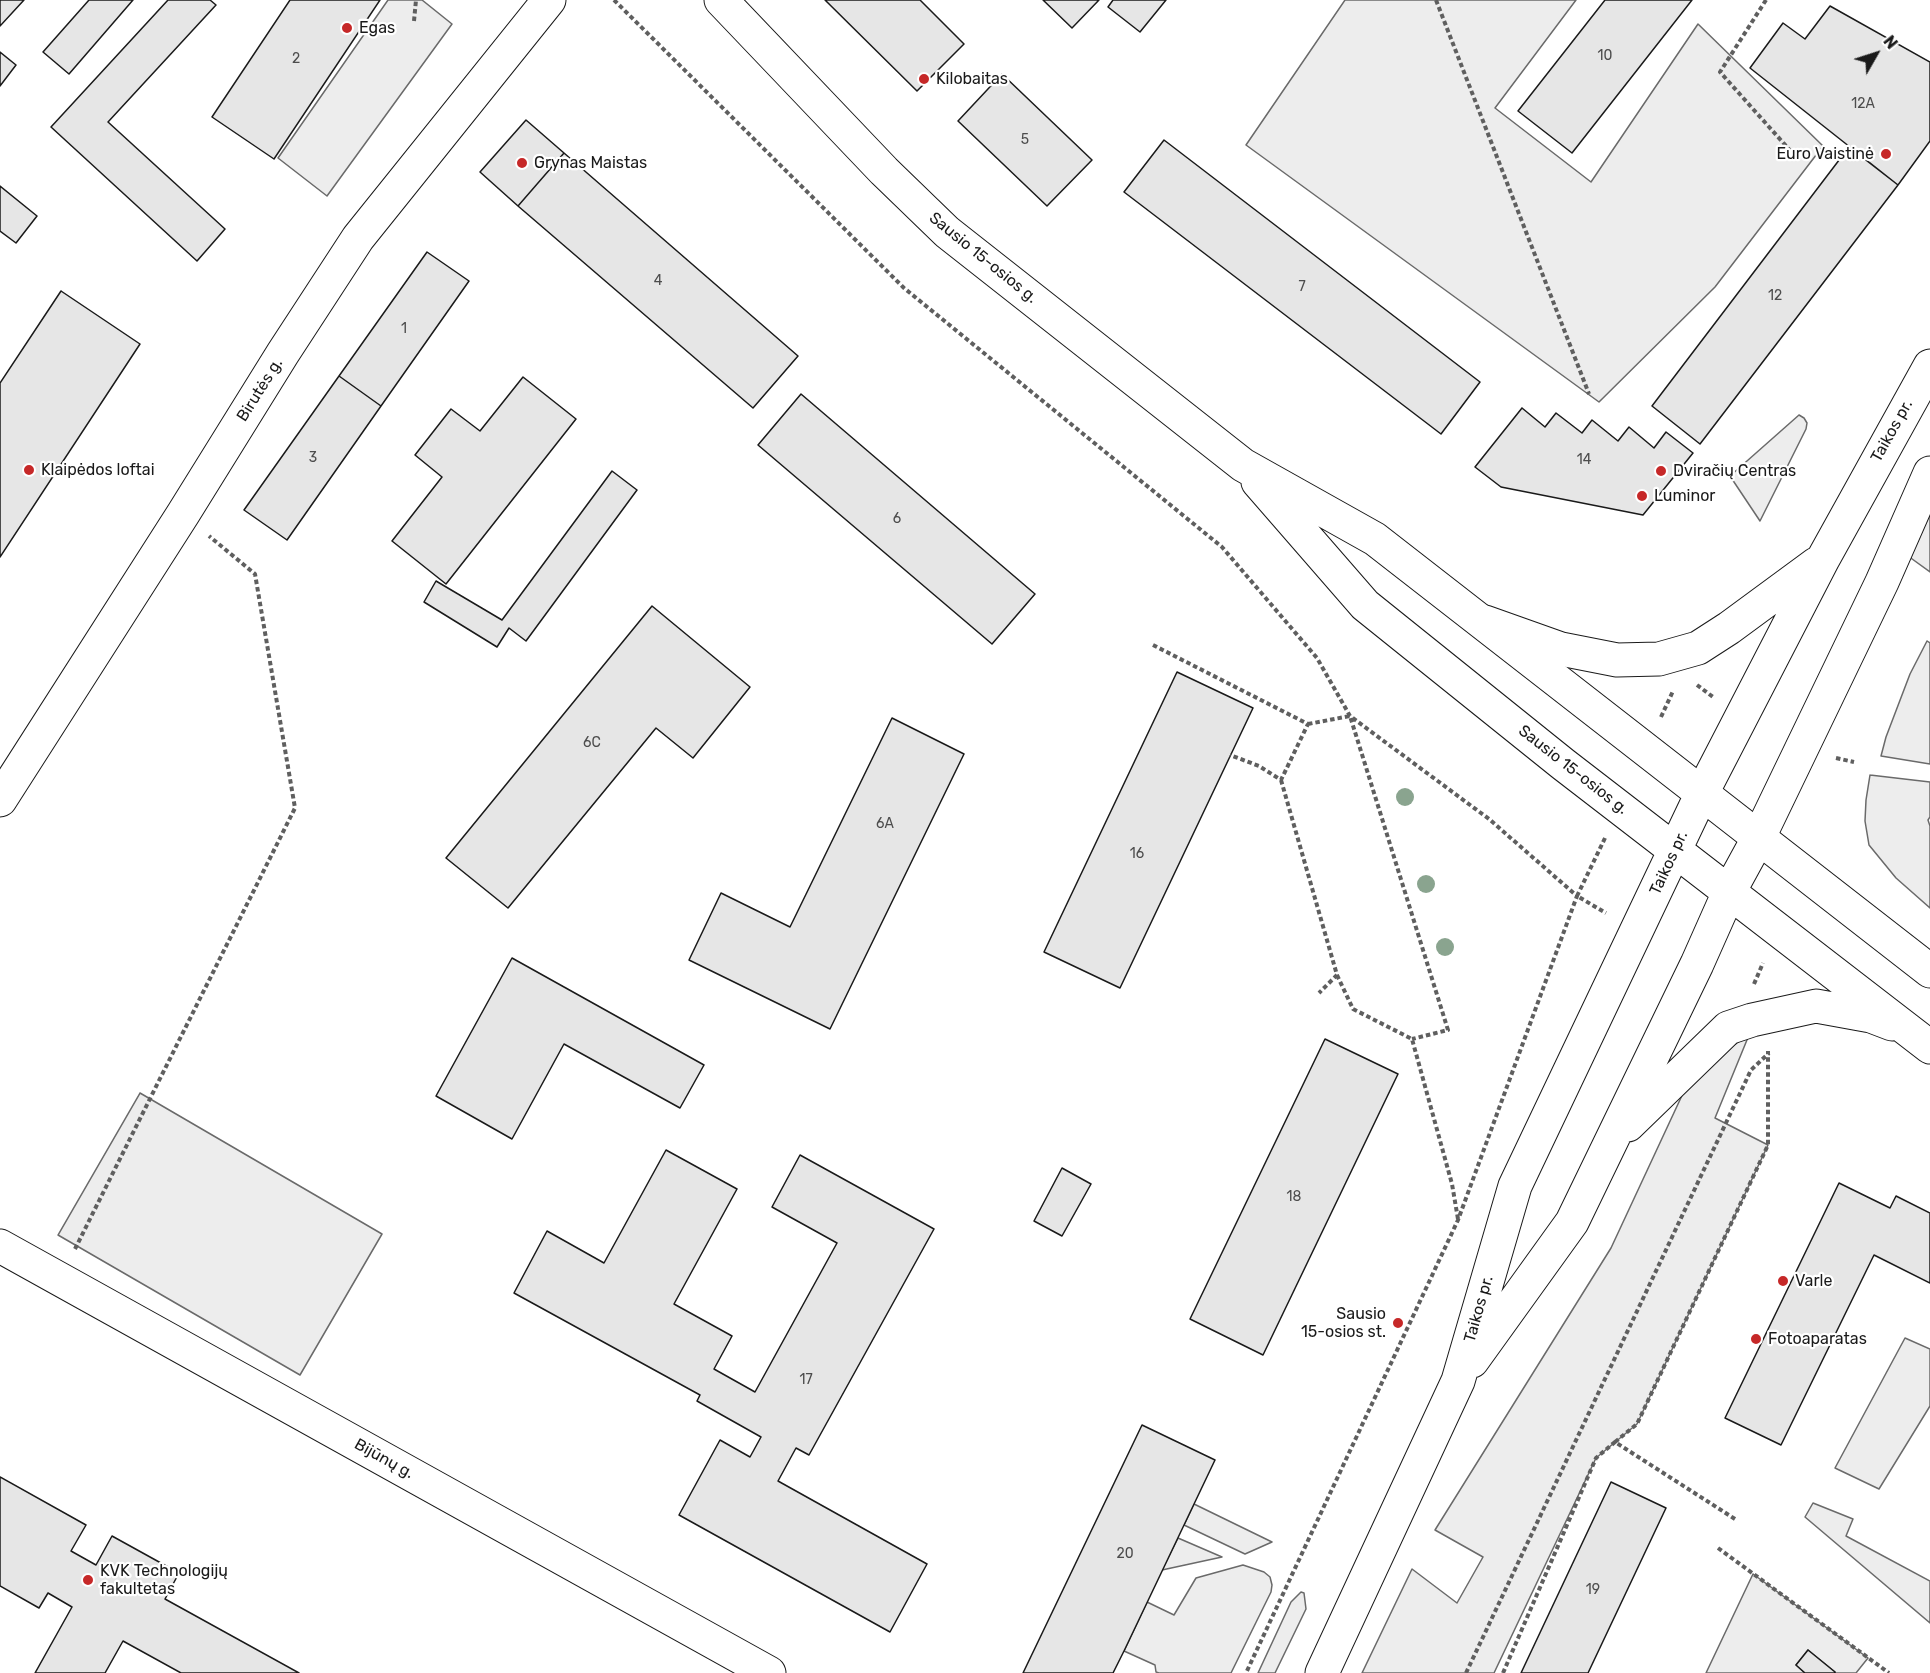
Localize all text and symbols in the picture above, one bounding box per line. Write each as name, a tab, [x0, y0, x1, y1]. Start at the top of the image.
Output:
place label: Egas	[359, 18, 395, 38]
marker: Egas	[340, 21, 354, 35]
north arrow	[1846, 24, 1906, 84]
text: N	[1879, 32, 1901, 53]
house number: 10	[1598, 48, 1612, 64]
house number: 2	[292, 51, 300, 67]
place label: Kilobaitas	[936, 69, 1008, 89]
marker: Kilobaitas	[917, 72, 931, 86]
house number: 12A	[1851, 96, 1875, 112]
house number: 5	[1021, 132, 1029, 148]
place label: Euro Vaistinė	[1777, 144, 1874, 164]
marker: Euro Vaistinė	[1879, 147, 1893, 161]
place label: Grynas Maistas	[534, 153, 647, 173]
marker: Grynas Maistas	[515, 156, 529, 170]
street label: Sausio 15-osios g.	[925, 208, 1041, 308]
house number: 4	[654, 273, 662, 289]
house number: 7	[1298, 279, 1306, 295]
house number: 12	[1768, 288, 1782, 304]
house number: 1	[401, 321, 407, 337]
street label: Birutės g.	[233, 355, 287, 425]
street label: Taikos pr.	[1867, 396, 1917, 466]
house number: 3	[309, 450, 317, 466]
house number: 14	[1577, 452, 1591, 468]
place label: Klaipėdos loftai	[41, 460, 155, 480]
place label: Dviračių Centras	[1673, 461, 1796, 481]
marker: Klaipėdos loftai	[22, 463, 36, 477]
marker: Dviračių Centras	[1654, 464, 1668, 478]
place label: Luminor	[1654, 486, 1715, 506]
marker: Luminor	[1635, 489, 1649, 503]
house number: 6	[893, 511, 901, 527]
street label: Sausio 15-osios g.	[1514, 721, 1632, 819]
house number: 6C	[583, 735, 601, 751]
house number: 6A	[876, 816, 894, 832]
street label: Taikos pr.	[1646, 828, 1692, 898]
house number: 16	[1130, 846, 1144, 862]
house number: 18	[1287, 1189, 1301, 1205]
place label: Varle	[1795, 1271, 1832, 1291]
street label: Taikos pr.	[1460, 1273, 1498, 1345]
marker: Varle	[1776, 1274, 1790, 1288]
place label: Sausio 15-osios st.	[1301, 1304, 1386, 1342]
marker: Sausio 15-osios st.	[1391, 1316, 1405, 1330]
place label: Fotoaparatas	[1768, 1329, 1867, 1349]
marker: Fotoaparatas	[1749, 1332, 1763, 1346]
house number: 17	[799, 1372, 813, 1388]
street label: Bijūnų g.	[351, 1435, 417, 1483]
house number: 20	[1116, 1546, 1134, 1562]
place label: KVK Technologijų fakultetas	[100, 1561, 228, 1599]
marker: KVK Technologijų fakultetas	[81, 1573, 95, 1587]
house number: 19	[1586, 1582, 1600, 1598]

